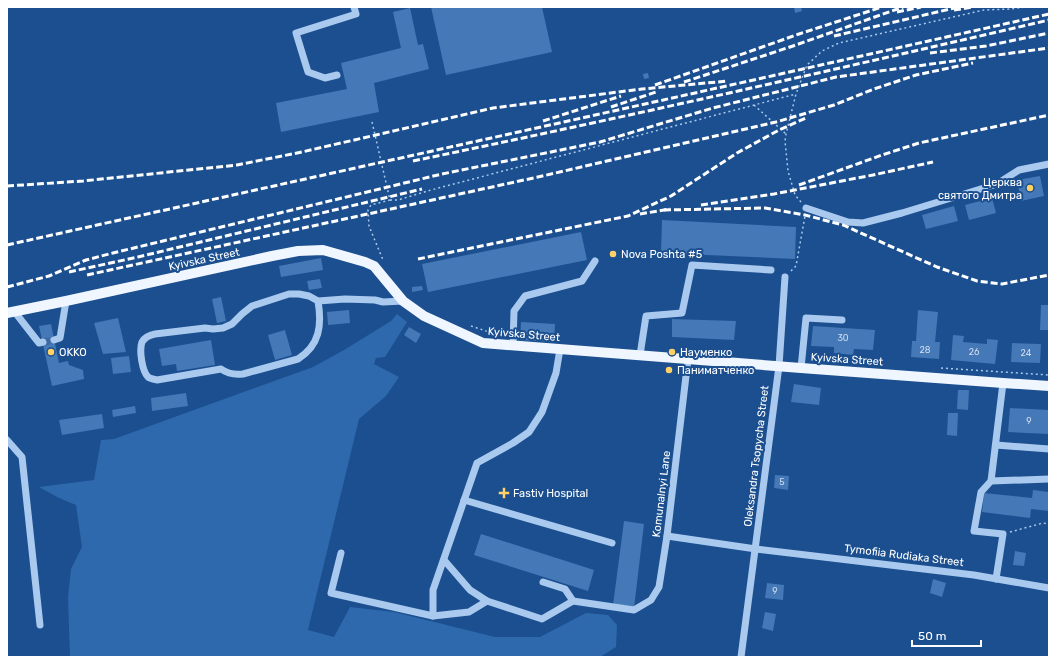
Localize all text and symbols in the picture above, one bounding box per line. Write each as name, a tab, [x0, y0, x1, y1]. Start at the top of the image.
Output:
place label: Церква святого Дмитра	[938, 176, 1022, 202]
marker: Церква святого Дмитра	[1025, 183, 1035, 193]
street label: Kyivska Street	[167, 245, 242, 273]
place label: Nova Poshta #5	[621, 248, 703, 261]
marker: Nova Poshta #5	[608, 249, 618, 259]
street label: Kyivska Street	[487, 325, 561, 344]
house number: 30	[837, 333, 849, 343]
house number: 28	[919, 345, 931, 355]
place label: OKKO	[59, 346, 87, 359]
place label: Науменко	[680, 346, 732, 359]
marker: OKKO	[46, 347, 56, 357]
marker: Науменко	[667, 347, 677, 357]
house number: 26	[969, 347, 980, 357]
house number: 24	[1021, 348, 1032, 358]
street label: Kyivska Street	[810, 350, 884, 369]
place label: Паниматченко	[677, 364, 754, 377]
marker: Паниматченко	[664, 365, 674, 375]
street label: Oleksandra Tsopycha Street	[741, 384, 772, 527]
house number: 9	[1026, 416, 1032, 426]
street label: Komunalnyi Lane	[650, 450, 673, 538]
house number: 5	[779, 477, 785, 487]
marker: Fastiv Hospital	[498, 487, 510, 499]
place label: Fastiv Hospital	[513, 487, 588, 500]
street label: Tymofiia Rudiaka Street	[843, 542, 965, 569]
house number: 9	[772, 586, 778, 596]
scale bar	[912, 622, 981, 648]
text: 50 m	[918, 629, 946, 643]

